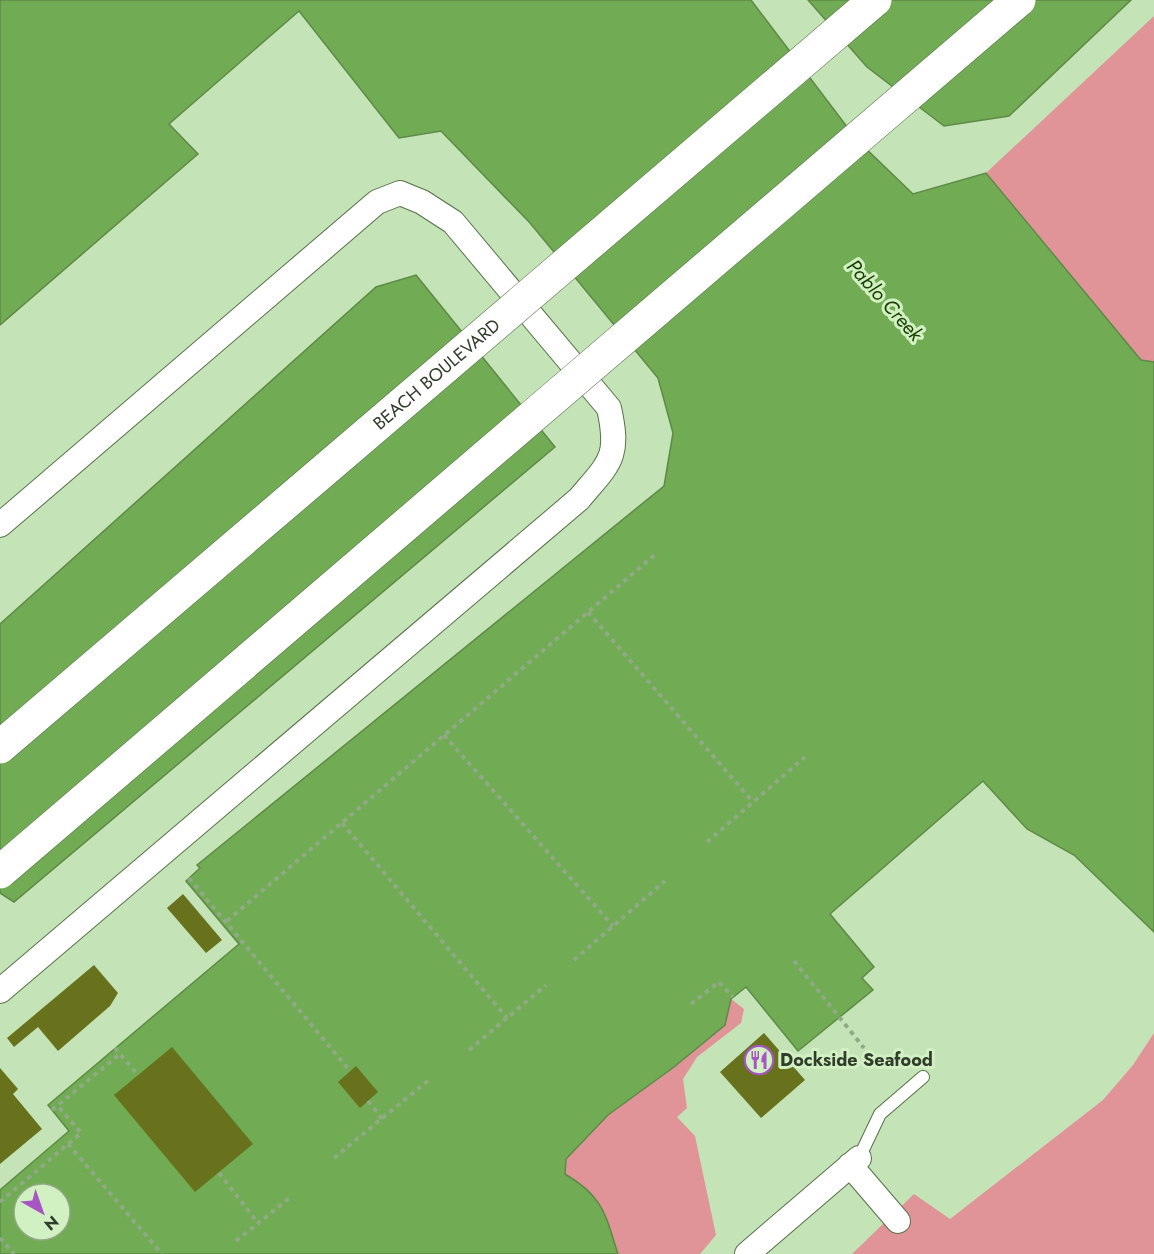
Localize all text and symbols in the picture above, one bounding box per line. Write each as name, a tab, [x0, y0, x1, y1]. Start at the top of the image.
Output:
water label: Pablo Creek	[840, 253, 930, 349]
street label: BEACH BOULEVARD	[367, 313, 506, 436]
restaurant icon: Dockside Seafood	[743, 1044, 775, 1076]
place label: Dockside Seafood	[780, 1047, 933, 1073]
north arrow	[12, 1182, 72, 1242]
text: N	[39, 1210, 64, 1236]

